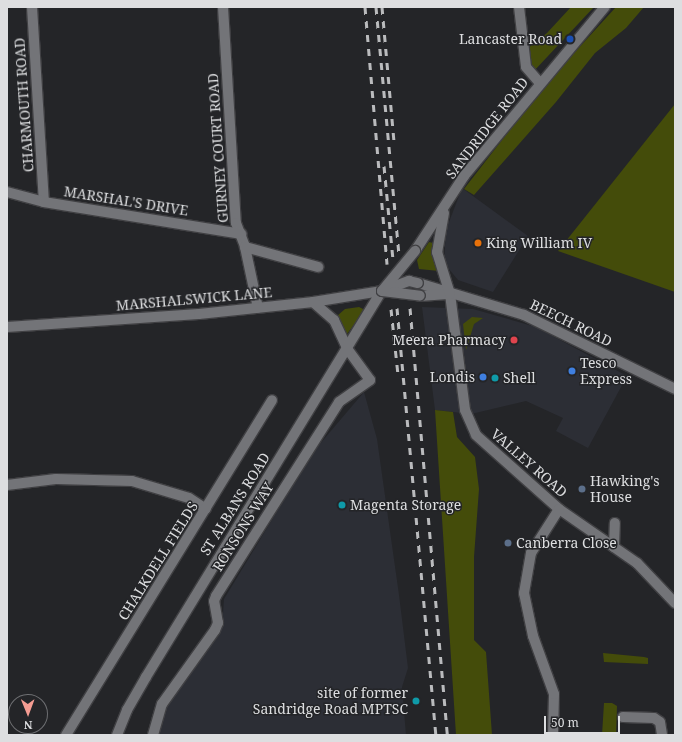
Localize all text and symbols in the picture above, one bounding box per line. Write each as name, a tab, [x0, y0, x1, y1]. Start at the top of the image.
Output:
place label: Lancaster Road	[459, 31, 562, 47]
marker: Lancaster Road	[565, 34, 575, 44]
street label: CHARMOUTH ROAD	[11, 37, 37, 173]
street label: GURNEY COURT ROAD	[204, 73, 232, 223]
street label: SANDRIDGE ROAD	[442, 74, 532, 182]
street label: MARSHAL'S DRIVE	[63, 183, 189, 219]
place label: King William IV	[486, 235, 592, 251]
marker: King William IV	[473, 238, 483, 248]
street label: MARSHALSWICK LANE	[115, 284, 273, 314]
street label: BEECH ROAD	[527, 296, 615, 350]
place label: Meera Pharmacy	[392, 332, 506, 348]
marker: Meera Pharmacy	[509, 335, 519, 345]
place label: Tesco Express	[580, 355, 632, 388]
marker: Tesco Express	[567, 366, 577, 376]
place label: Londis	[430, 369, 475, 385]
place label: Shell	[503, 370, 536, 386]
marker: Londis	[478, 372, 488, 382]
marker: Shell	[490, 373, 500, 383]
street label: VALLEY ROAD	[487, 425, 571, 501]
street label: ST ALBANS ROAD	[197, 450, 273, 558]
place label: Hawking's House	[590, 473, 660, 506]
street label: RONSONS WAY	[209, 480, 277, 574]
marker: Hawking's House	[577, 484, 587, 494]
place label: Magenta Storage	[350, 497, 461, 513]
street label: CHALKDELL FIELDS	[115, 499, 201, 623]
marker: Magenta Storage	[337, 500, 347, 510]
place label: Canberra Close	[516, 535, 617, 551]
marker: Canberra Close	[503, 538, 513, 548]
place label: site of former Sandridge Road MPTSC	[253, 685, 408, 718]
north arrow	[8, 694, 48, 734]
marker: site of former Sandridge Road MPTSC	[411, 696, 421, 706]
scale bar	[546, 708, 622, 734]
text: 50 m	[551, 714, 579, 731]
text: N	[24, 718, 33, 733]

